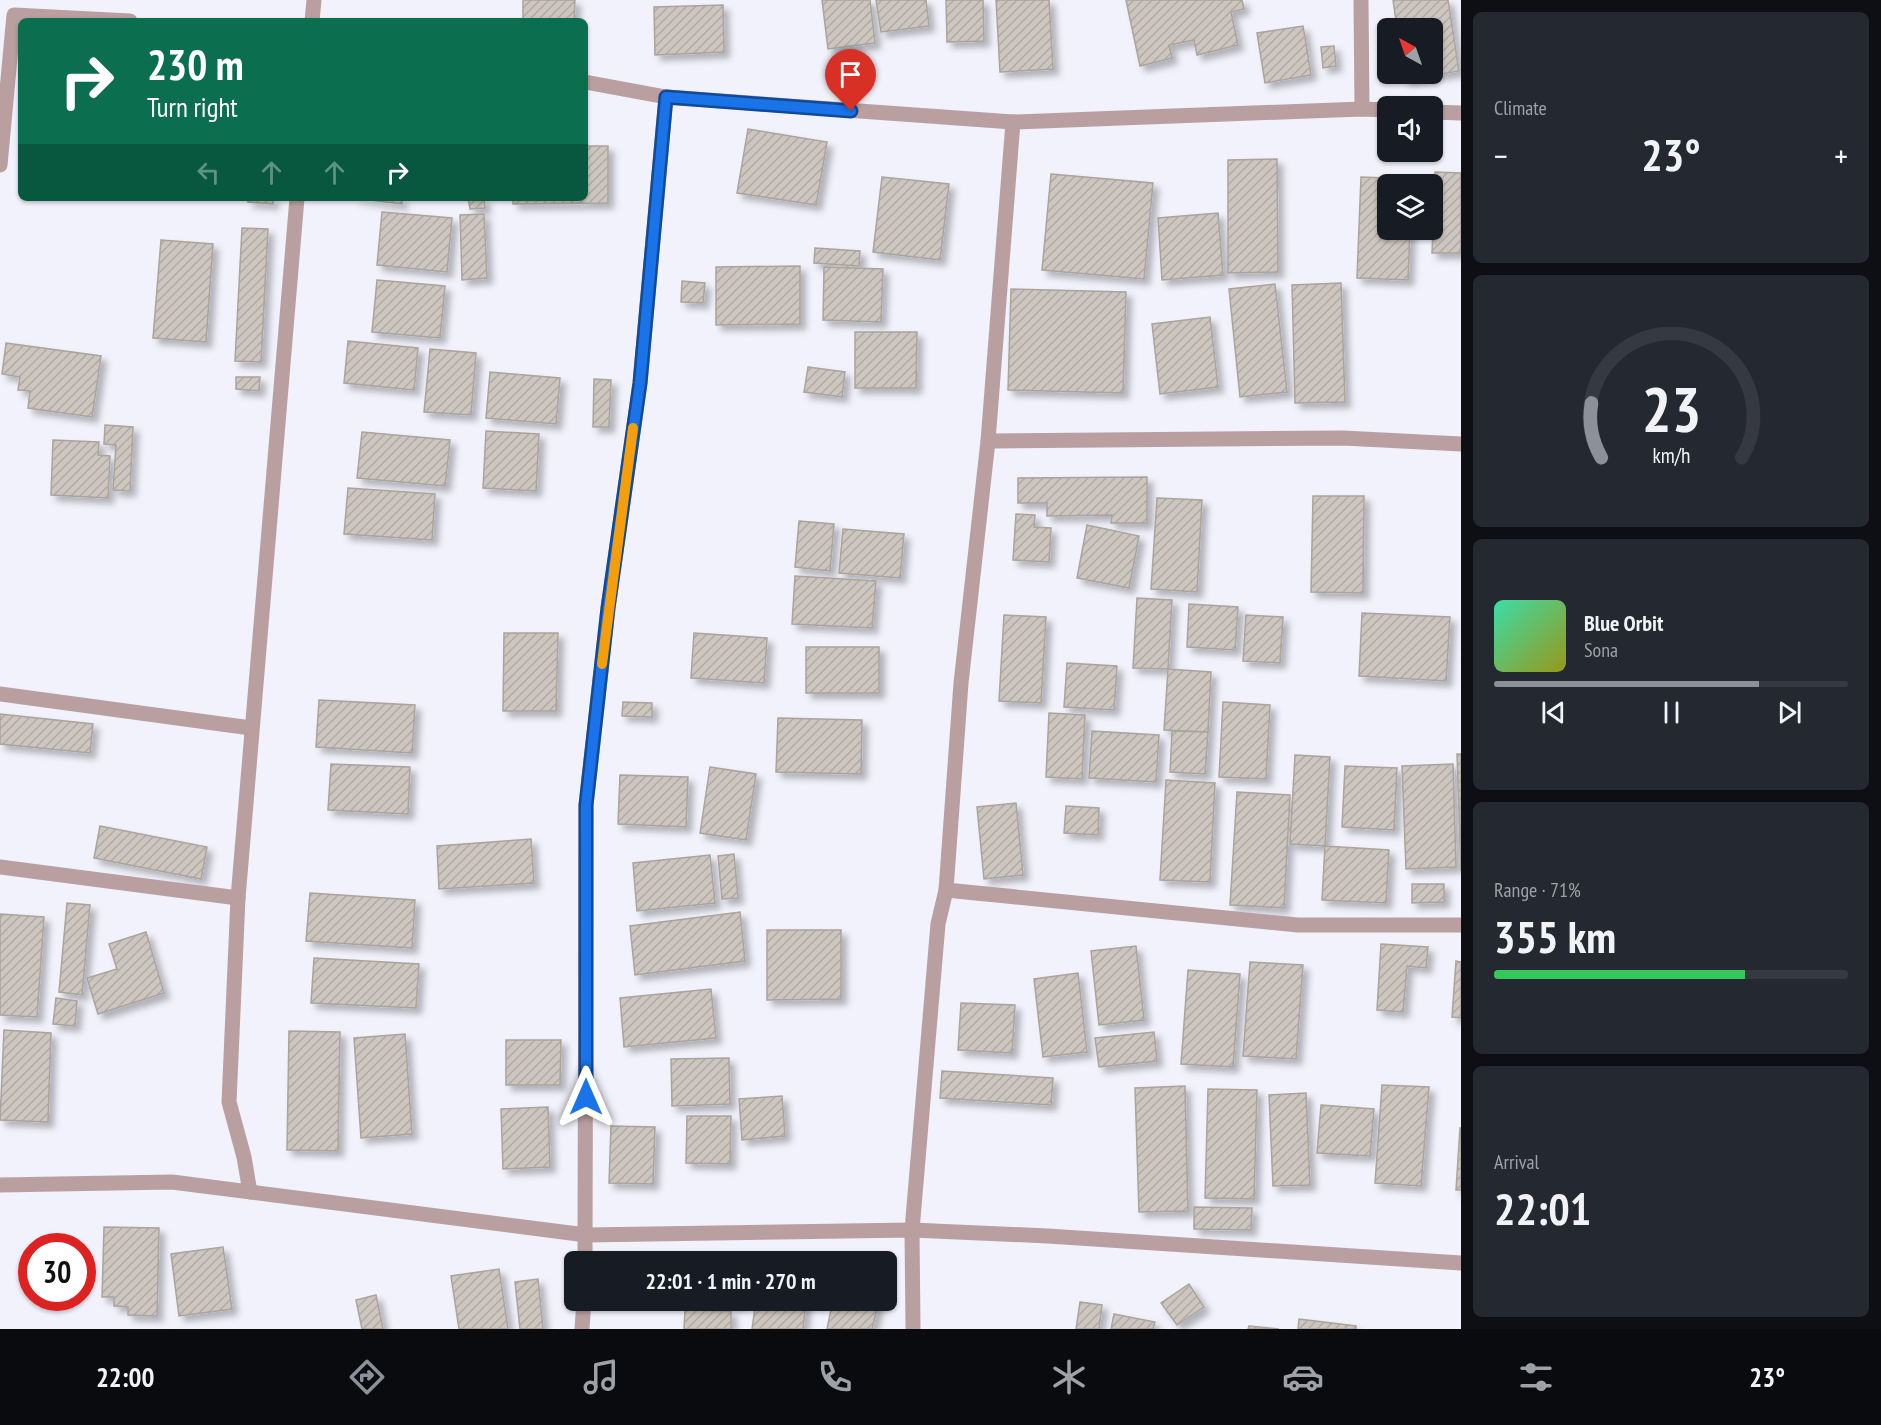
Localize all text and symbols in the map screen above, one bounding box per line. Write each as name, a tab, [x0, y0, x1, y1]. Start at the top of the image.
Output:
north arrow	[1377, 18, 1443, 84]
map controls	[1377, 18, 1443, 240]
text: 230 m	[147, 37, 244, 92]
icon: right	[48, 42, 126, 120]
pin	[825, 49, 876, 111]
icon: arrive	[834, 58, 867, 91]
text: Turn right	[147, 90, 238, 124]
text: Climate	[1494, 95, 1547, 121]
button: sound	[1377, 96, 1443, 162]
text: 23°	[1641, 125, 1701, 183]
text: −	[1494, 134, 1508, 177]
text: +	[1834, 134, 1848, 177]
icon: left	[192, 156, 225, 189]
icon: ahead	[255, 156, 288, 189]
icon: ahead	[318, 156, 351, 189]
icon: right	[381, 156, 414, 189]
button: layers	[1377, 174, 1443, 240]
text: 23	[1641, 368, 1701, 449]
text: km/h	[1652, 442, 1690, 470]
text: Blue Orbit	[1584, 609, 1663, 637]
text: Sona	[1584, 637, 1618, 663]
icon: previous	[1537, 696, 1570, 729]
icon: pause	[1655, 696, 1688, 729]
icon: next	[1773, 696, 1806, 729]
text: Range · 71%	[1494, 877, 1581, 903]
text: 355 km	[1494, 907, 1616, 965]
position arrow	[554, 1065, 618, 1129]
text: Arrival	[1494, 1149, 1539, 1175]
text: 22:01	[1494, 1179, 1591, 1237]
speed limit sign: 30	[18, 1233, 96, 1311]
text: 22:01 · 1 min · 270 m	[645, 1267, 816, 1295]
icon: directions	[346, 1356, 388, 1398]
icon: music	[580, 1356, 622, 1398]
icon: phone	[814, 1356, 856, 1398]
icon: climate	[1048, 1356, 1090, 1398]
icon: car	[1282, 1356, 1324, 1398]
icon: filters	[1515, 1356, 1557, 1398]
text: 22:00	[96, 1360, 154, 1394]
text: 23°	[1749, 1360, 1785, 1394]

